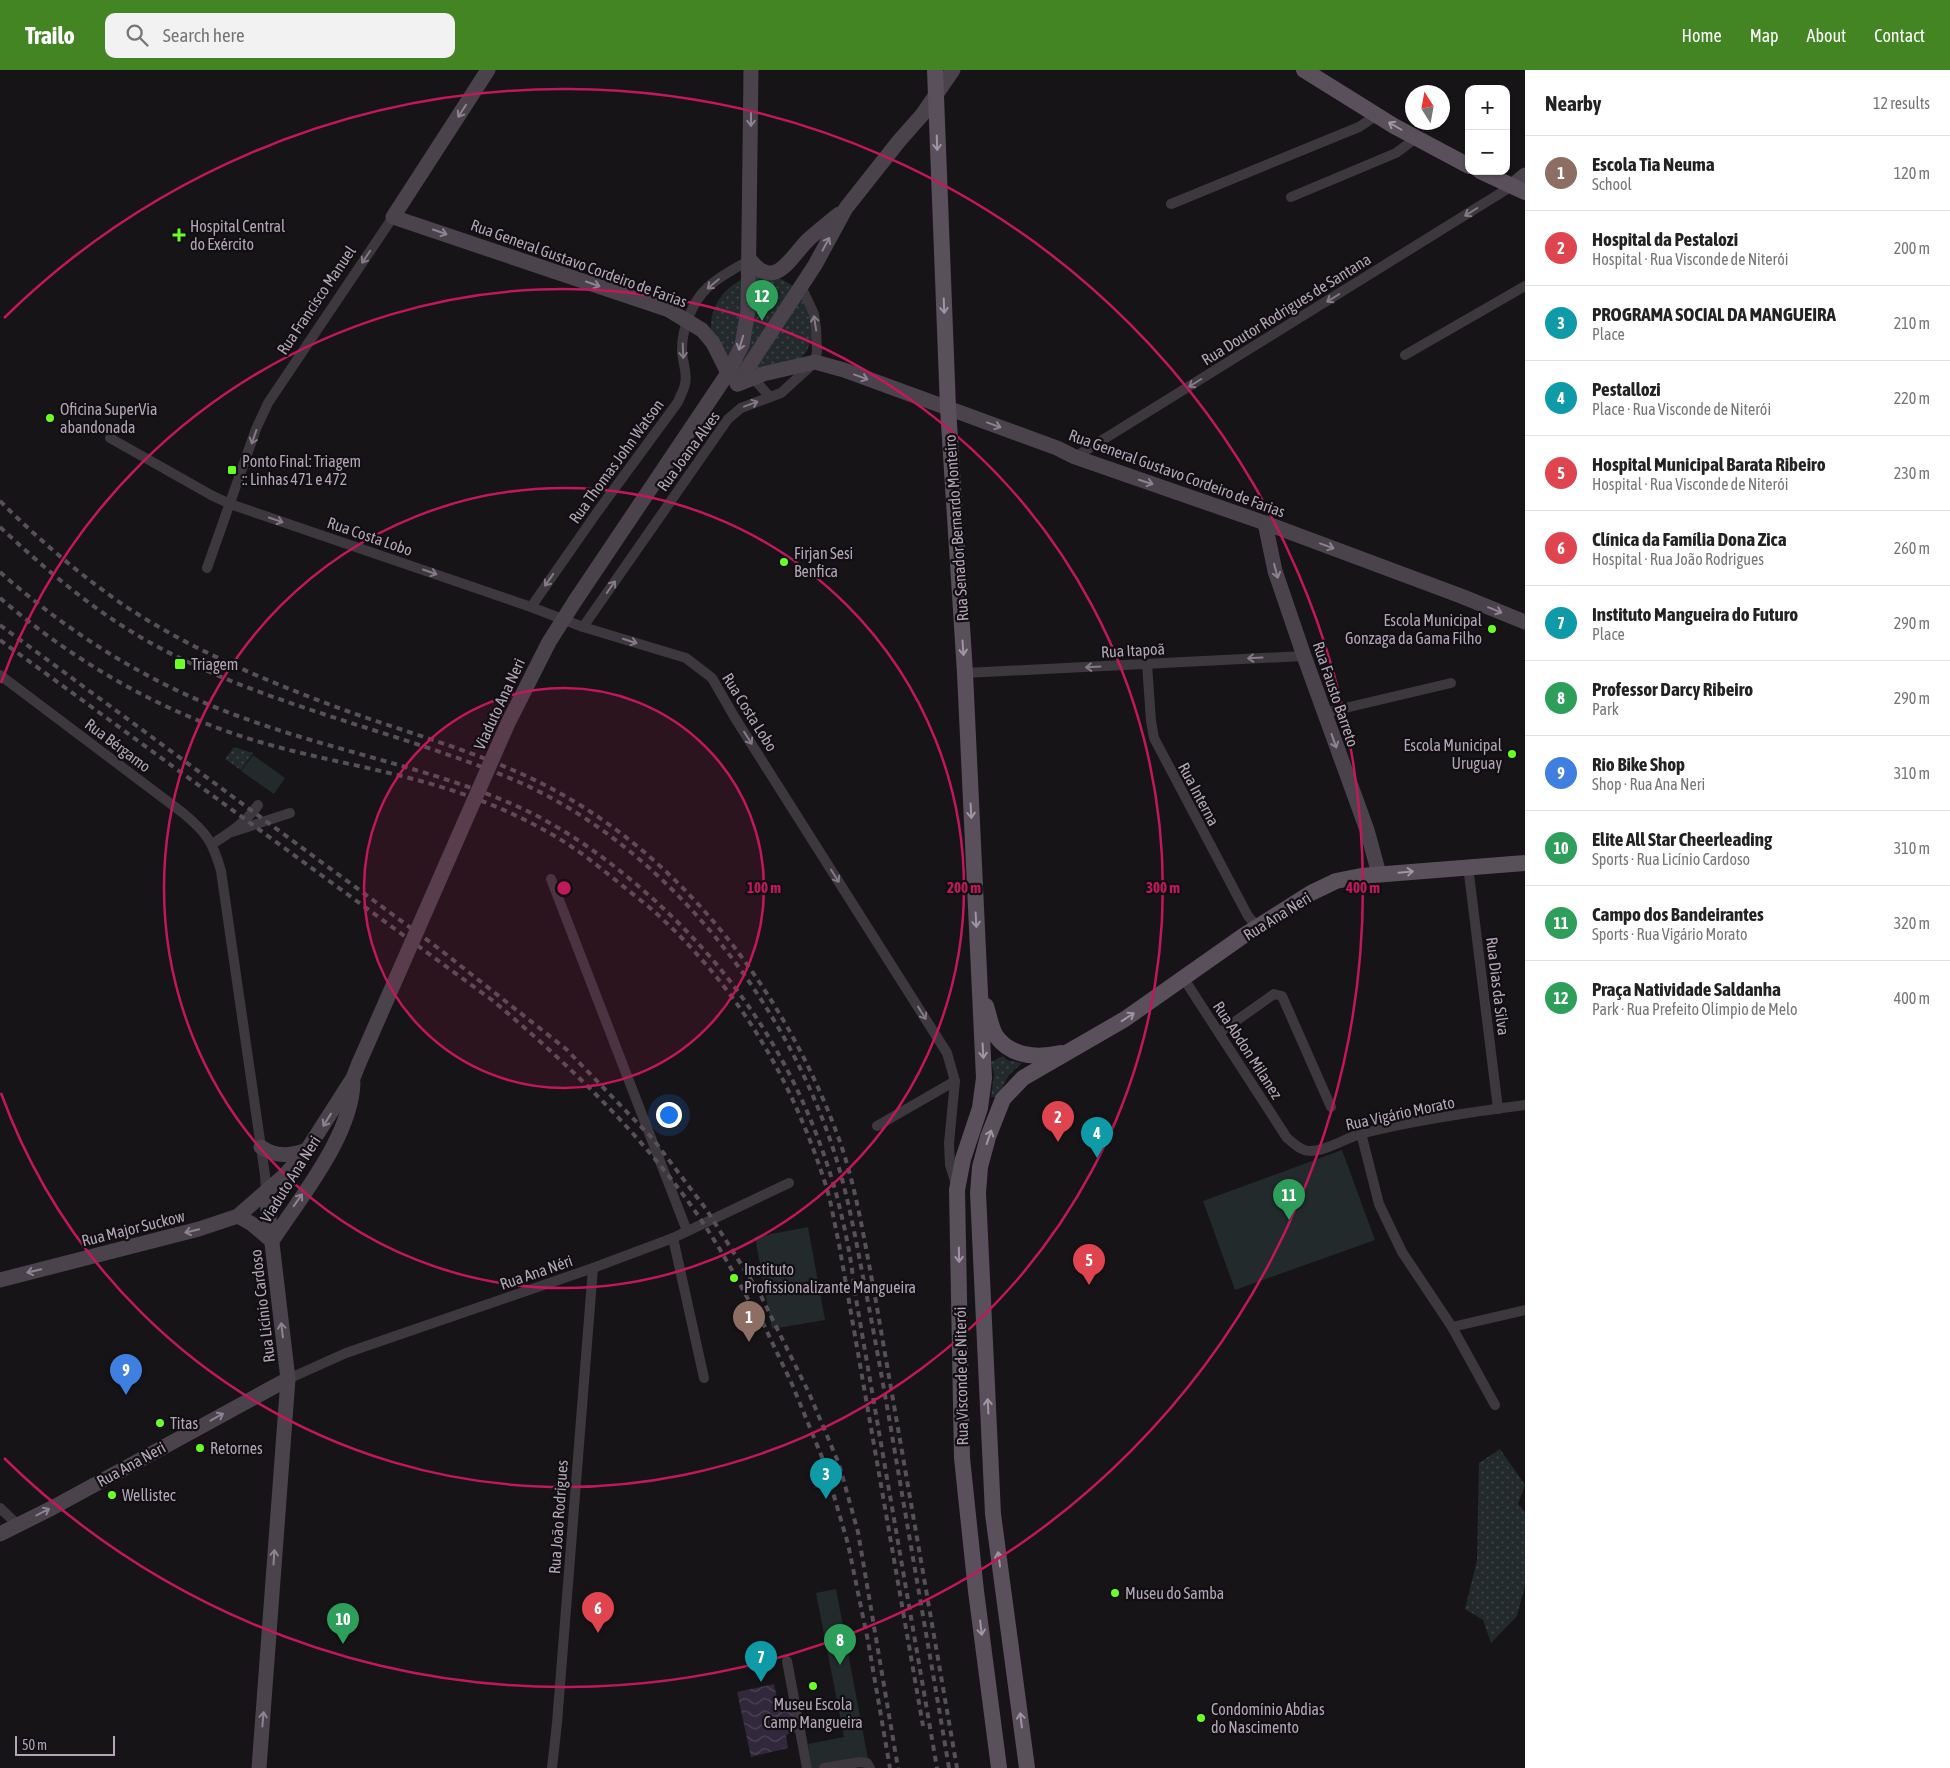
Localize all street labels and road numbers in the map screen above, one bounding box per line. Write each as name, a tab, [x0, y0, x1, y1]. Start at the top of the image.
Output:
street label: Rua General Gustavo Cordeiro de Farias	[468, 215, 690, 311]
street label: Rua Francisco Manuel	[273, 242, 359, 358]
street label: Rua Doutor Rodrigues de Santana	[1198, 249, 1374, 369]
street label: Rua Thomas John Watson	[565, 396, 667, 526]
street label: Rua Joana Alves	[653, 407, 723, 494]
street label: Rua General Gustavo Cordeiro de Farias	[1066, 425, 1288, 521]
street label: Rua Senador Bernardo Monteiro	[941, 434, 971, 622]
street label: Rua Costa Lobo	[325, 513, 415, 559]
street label: Rua Itapoã	[1101, 639, 1166, 662]
street label: Rua Fausto Barreto	[1310, 639, 1362, 749]
street label: Viaduto Ana Neri	[470, 655, 528, 753]
street label: Rua Costa Lobo	[719, 670, 781, 754]
street label: Rua Bérgamo	[81, 714, 154, 776]
street label: Rua Interna	[1175, 759, 1223, 829]
street label: Rua Ana Neri	[1240, 888, 1314, 944]
street label: Rua Dias da Silva	[1483, 936, 1513, 1036]
street label: Rua Abdon Milanez	[1210, 998, 1286, 1102]
street label: Rua Vigário Morato	[1344, 1093, 1456, 1134]
street label: Viaduto Ana Neri	[256, 1132, 324, 1226]
street label: Rua Major Suckow	[80, 1206, 187, 1250]
street label: Rua Licínio Cardoso	[246, 1249, 278, 1363]
street label: Rua Ana Néri	[497, 1251, 575, 1293]
street label: Rua Visconde de Niterói	[951, 1307, 971, 1445]
street label: Rua Ana Neri	[94, 1438, 168, 1490]
street label: Rua João Rodrigues	[545, 1459, 572, 1575]

